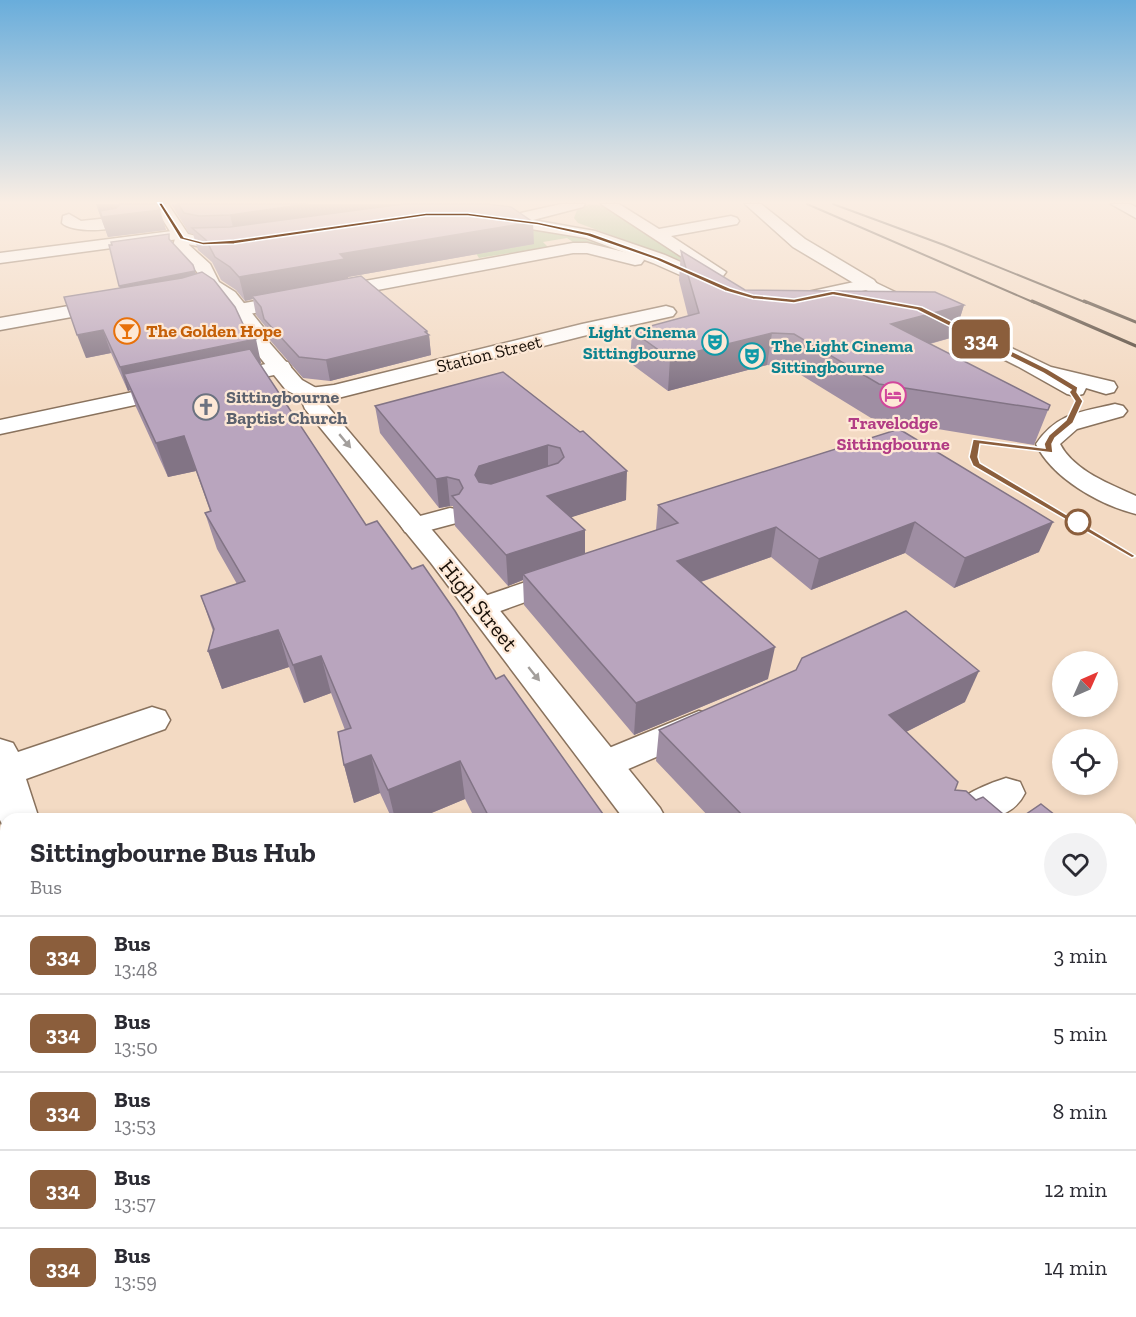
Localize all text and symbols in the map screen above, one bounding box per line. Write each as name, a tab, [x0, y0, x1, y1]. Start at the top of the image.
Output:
bar icon: The Golden Hope	[112, 316, 142, 346]
place label: The Golden Hope	[146, 320, 282, 342]
line badge: 334	[946, 320, 1016, 358]
place label: Light Cinema Sittingbourne	[583, 321, 696, 364]
theatre icon: Light Cinema Sittingbourne	[700, 327, 730, 357]
text: 334	[964, 327, 998, 352]
street label: Station Street	[434, 330, 544, 378]
place label: The Light Cinema Sittingbourne	[771, 335, 913, 378]
theatre icon: The Light Cinema Sittingbourne	[737, 341, 767, 371]
hotel icon: Travelodge Sittingbourne	[878, 380, 908, 410]
place label: Sittingbourne Baptist Church	[226, 386, 348, 429]
church icon: Sittingbourne Baptist Church	[191, 392, 221, 422]
place label: Travelodge Sittingbourne	[836, 412, 950, 455]
one-way arrow	[338, 433, 351, 449]
unlabelled marker	[1065, 509, 1091, 535]
street label: High Street	[434, 554, 524, 657]
north arrow	[1052, 651, 1118, 717]
map controls	[1052, 651, 1118, 795]
one-way arrow	[527, 666, 540, 681]
button: locate	[1052, 729, 1118, 795]
button: heart	[1044, 833, 1107, 896]
text: Sittingbourne Bus Hub	[30, 836, 316, 869]
text: Bus	[30, 875, 62, 899]
text: Bus	[114, 930, 151, 957]
text: 3 min	[1053, 942, 1107, 969]
text: 334	[46, 943, 80, 968]
text: 13:48	[114, 957, 158, 981]
text: Bus	[114, 1008, 151, 1035]
text: 5 min	[1053, 1020, 1107, 1047]
text: 334	[46, 1021, 80, 1046]
text: 13:50	[114, 1035, 158, 1059]
text: Bus	[114, 1086, 151, 1113]
text: 8 min	[1052, 1098, 1107, 1125]
text: 334	[46, 1099, 80, 1124]
text: 13:53	[114, 1113, 156, 1137]
text: Bus	[114, 1164, 151, 1191]
text: 12 min	[1044, 1176, 1107, 1203]
text: 334	[46, 1177, 80, 1202]
text: 13:57	[114, 1191, 156, 1215]
text: Bus	[114, 1242, 151, 1269]
text: 14 min	[1044, 1254, 1107, 1281]
text: 334	[46, 1255, 80, 1280]
text: 13:59	[114, 1269, 157, 1293]

